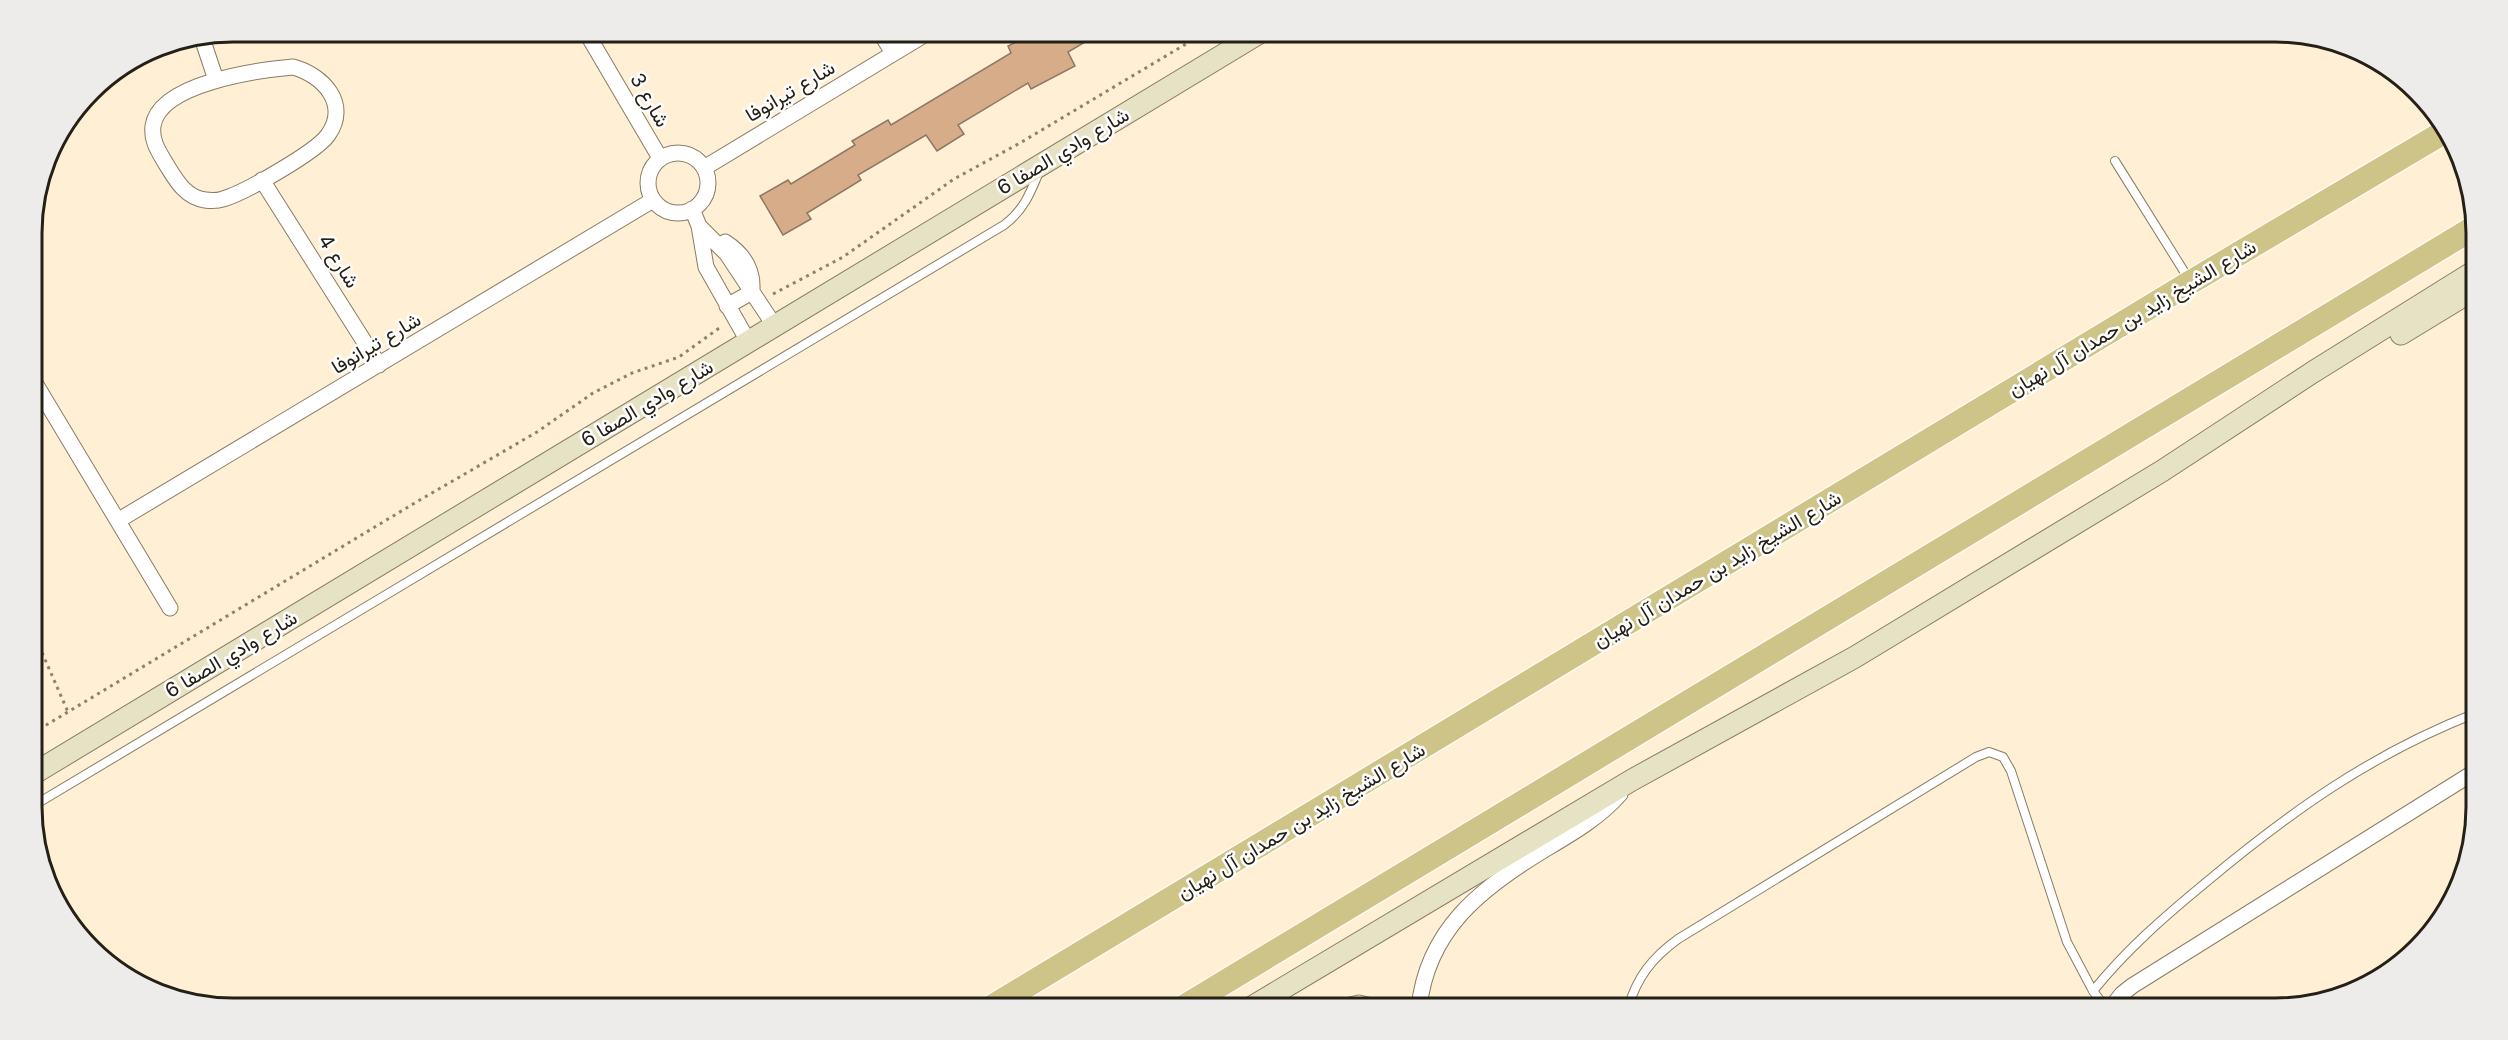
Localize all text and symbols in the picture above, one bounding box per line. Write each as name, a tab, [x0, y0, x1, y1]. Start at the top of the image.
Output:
street label: شارع تيرانوفا	[741, 55, 840, 129]
street label: شارع 3	[623, 69, 675, 132]
street label: شارع وادي الصفا 6	[993, 102, 1136, 204]
street label: شارع 4	[312, 230, 365, 293]
street label: شارع الشيخ زايد بن حمدان آل نهيان	[2004, 234, 2261, 403]
street label: شارع تيرانوفا	[327, 307, 426, 381]
street label: شارع وادي الصفا 6	[577, 354, 720, 456]
street label: شارع الشيخ زايد بن حمدان آل نهيان	[1589, 485, 1846, 654]
street label: شارع وادي الصفا 6	[161, 605, 304, 707]
street label: شارع الشيخ زايد بن حمدان آل نهيان	[1173, 737, 1430, 906]

